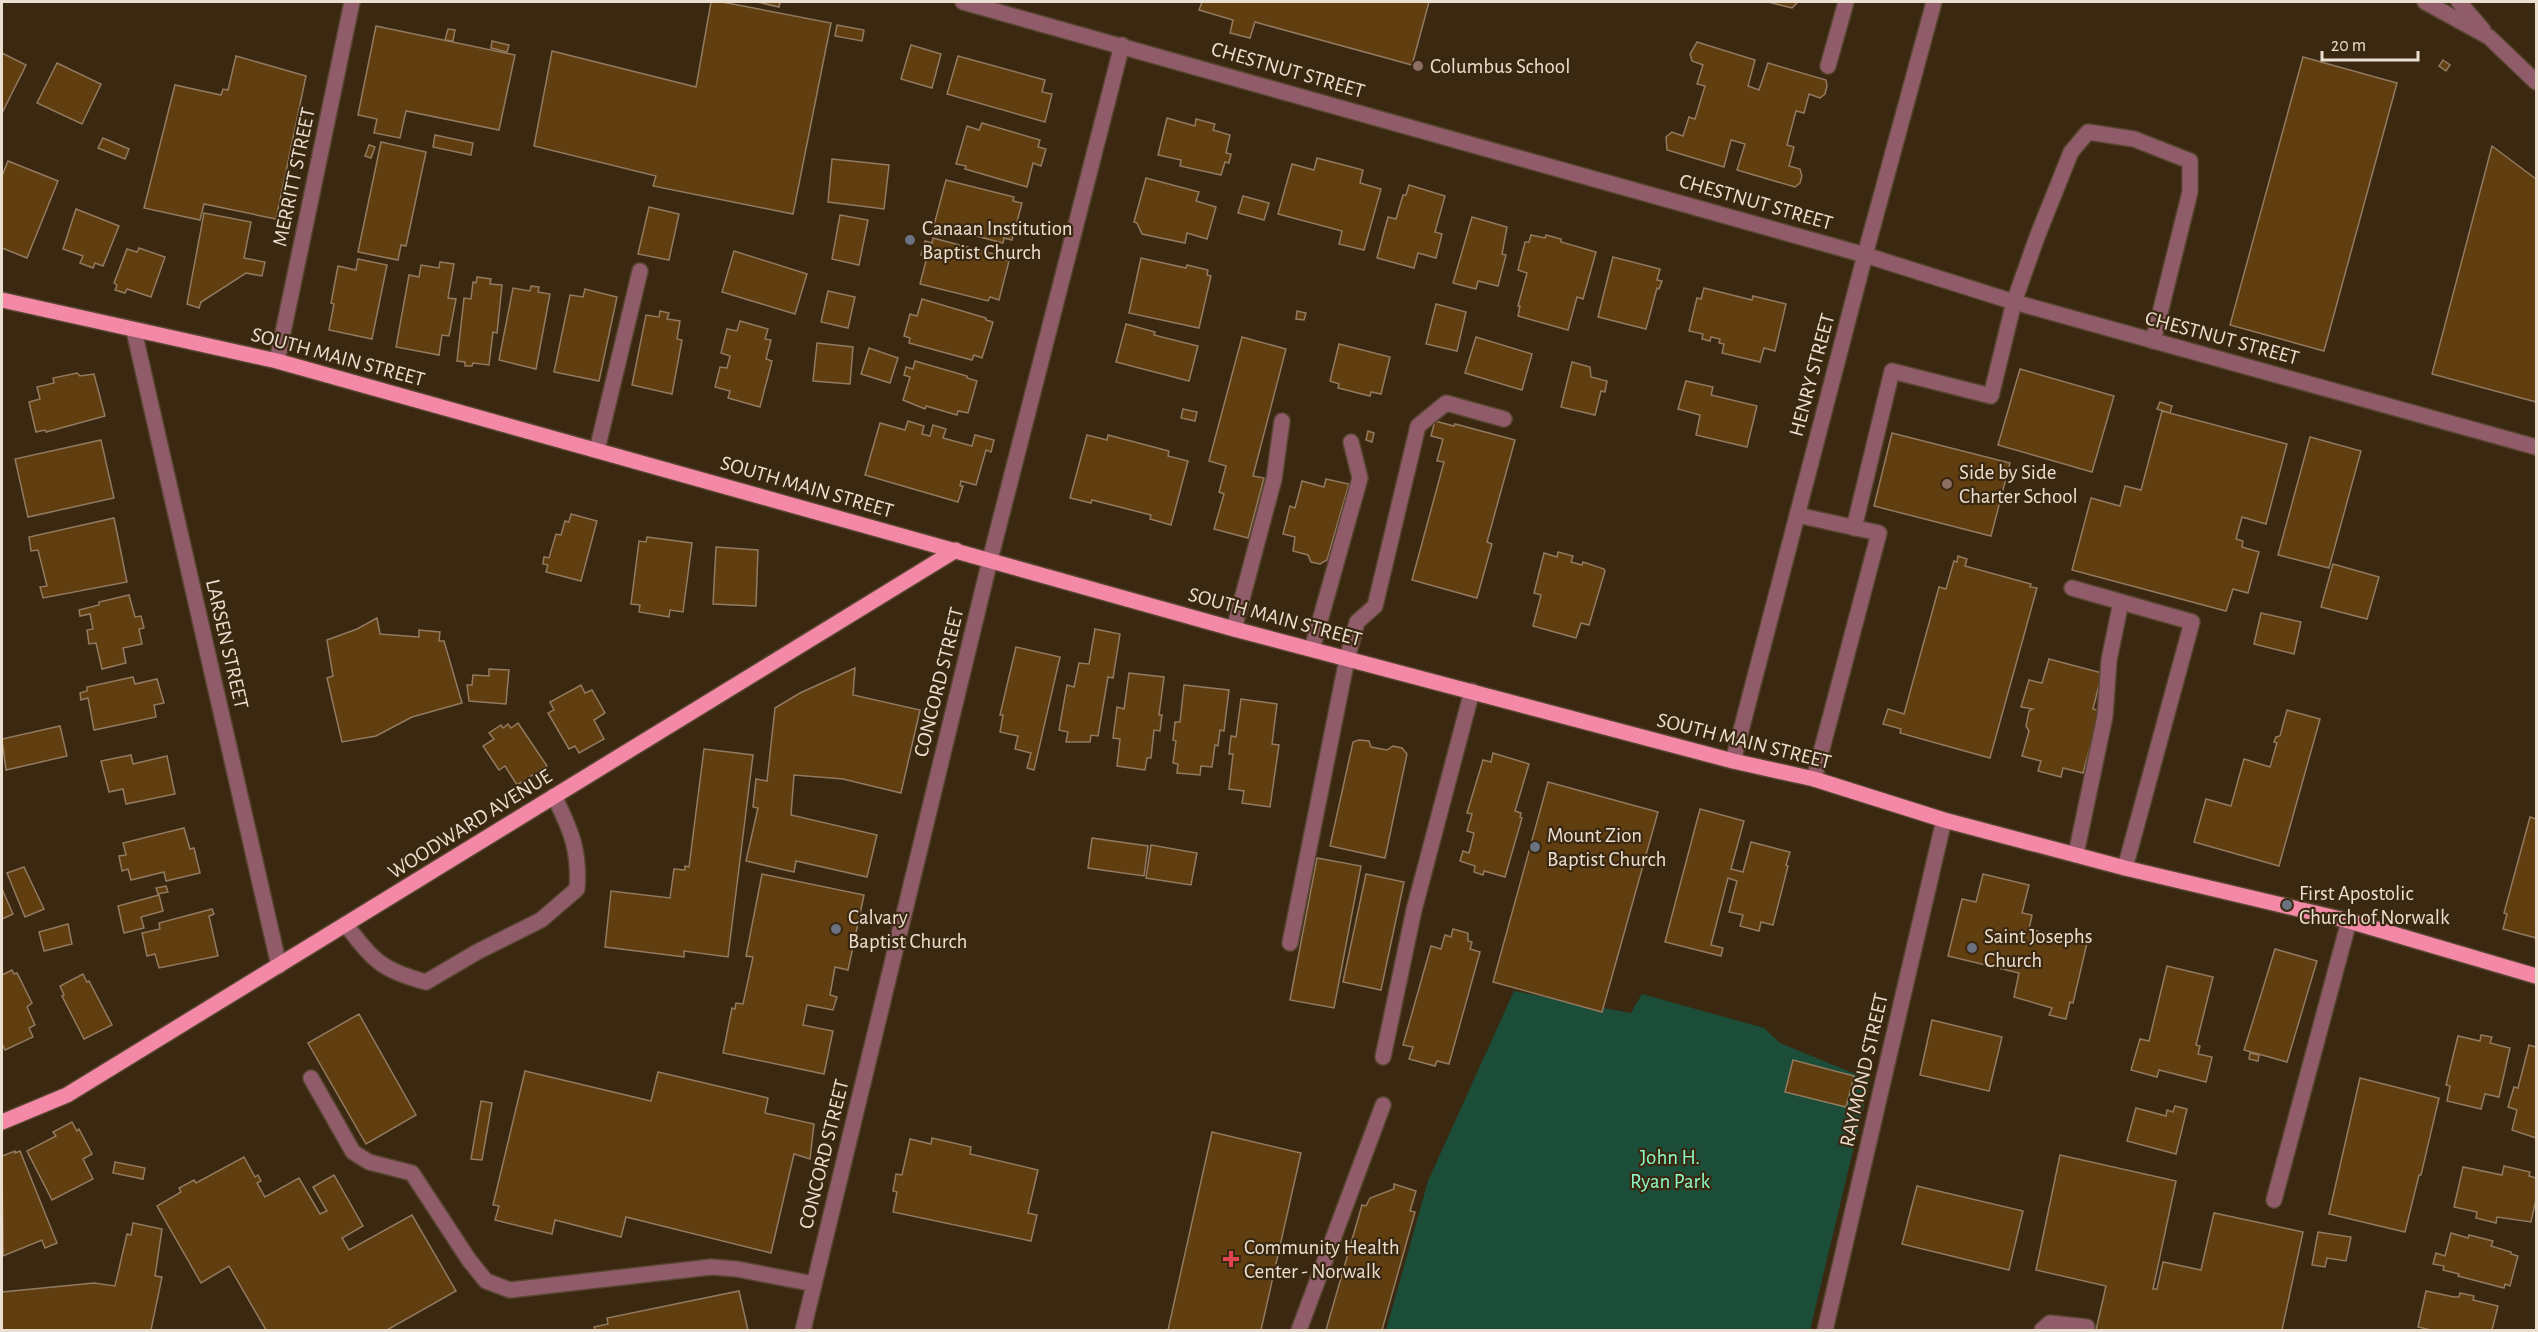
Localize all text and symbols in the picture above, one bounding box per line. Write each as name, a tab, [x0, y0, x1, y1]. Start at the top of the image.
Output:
scale bar	[2322, 24, 2418, 62]
text: 20 m	[2331, 37, 2366, 55]
street label: CHESTNUT STREET	[1209, 38, 1367, 102]
place label: Columbus School	[1430, 56, 1570, 77]
marker: Columbus School	[1411, 59, 1425, 73]
street label: MERRITT STREET	[269, 106, 319, 248]
street label: CHESTNUT STREET	[1677, 170, 1835, 234]
place label: Canaan Institution Baptist Church	[922, 218, 1073, 263]
marker: Canaan Institution Baptist Church	[903, 233, 917, 247]
street label: CHESTNUT STREET	[2143, 307, 2301, 369]
street label: HENRY STREET	[1785, 311, 1839, 439]
street label: SOUTH MAIN STREET	[249, 324, 427, 390]
street label: SOUTH MAIN STREET	[718, 452, 896, 522]
place label: Side by Side Charter School	[1959, 462, 2078, 507]
marker: Side by Side Charter School	[1940, 477, 1954, 491]
street label: LARSEN STREET	[202, 577, 252, 711]
street label: SOUTH MAIN STREET	[1186, 584, 1364, 650]
street label: CONCORD STREET	[910, 605, 968, 759]
street label: SOUTH MAIN STREET	[1655, 709, 1833, 773]
street label: WOODWARD AVENUE	[384, 765, 556, 883]
place label: Mount Zion Baptist Church	[1547, 825, 1667, 870]
marker: Mount Zion Baptist Church	[1528, 840, 1542, 854]
place label: First Apostolic Church of Norwalk	[2299, 883, 2450, 928]
marker: First Apostolic Church of Norwalk	[2280, 898, 2294, 912]
place label: Calvary Baptist Church	[848, 907, 968, 952]
marker: Calvary Baptist Church	[829, 922, 843, 936]
place label: Saint Josephs Church	[1984, 926, 2093, 971]
marker: Saint Josephs Church	[1965, 941, 1979, 955]
street label: RAYMOND STREET	[1836, 991, 1892, 1149]
street label: CONCORD STREET	[795, 1077, 853, 1231]
park label: John H. Ryan Park	[1630, 1147, 1710, 1192]
place label: Community Health Center - Norwalk	[1244, 1237, 1400, 1282]
marker: Community Health Center - Norwalk	[1222, 1250, 1240, 1268]

